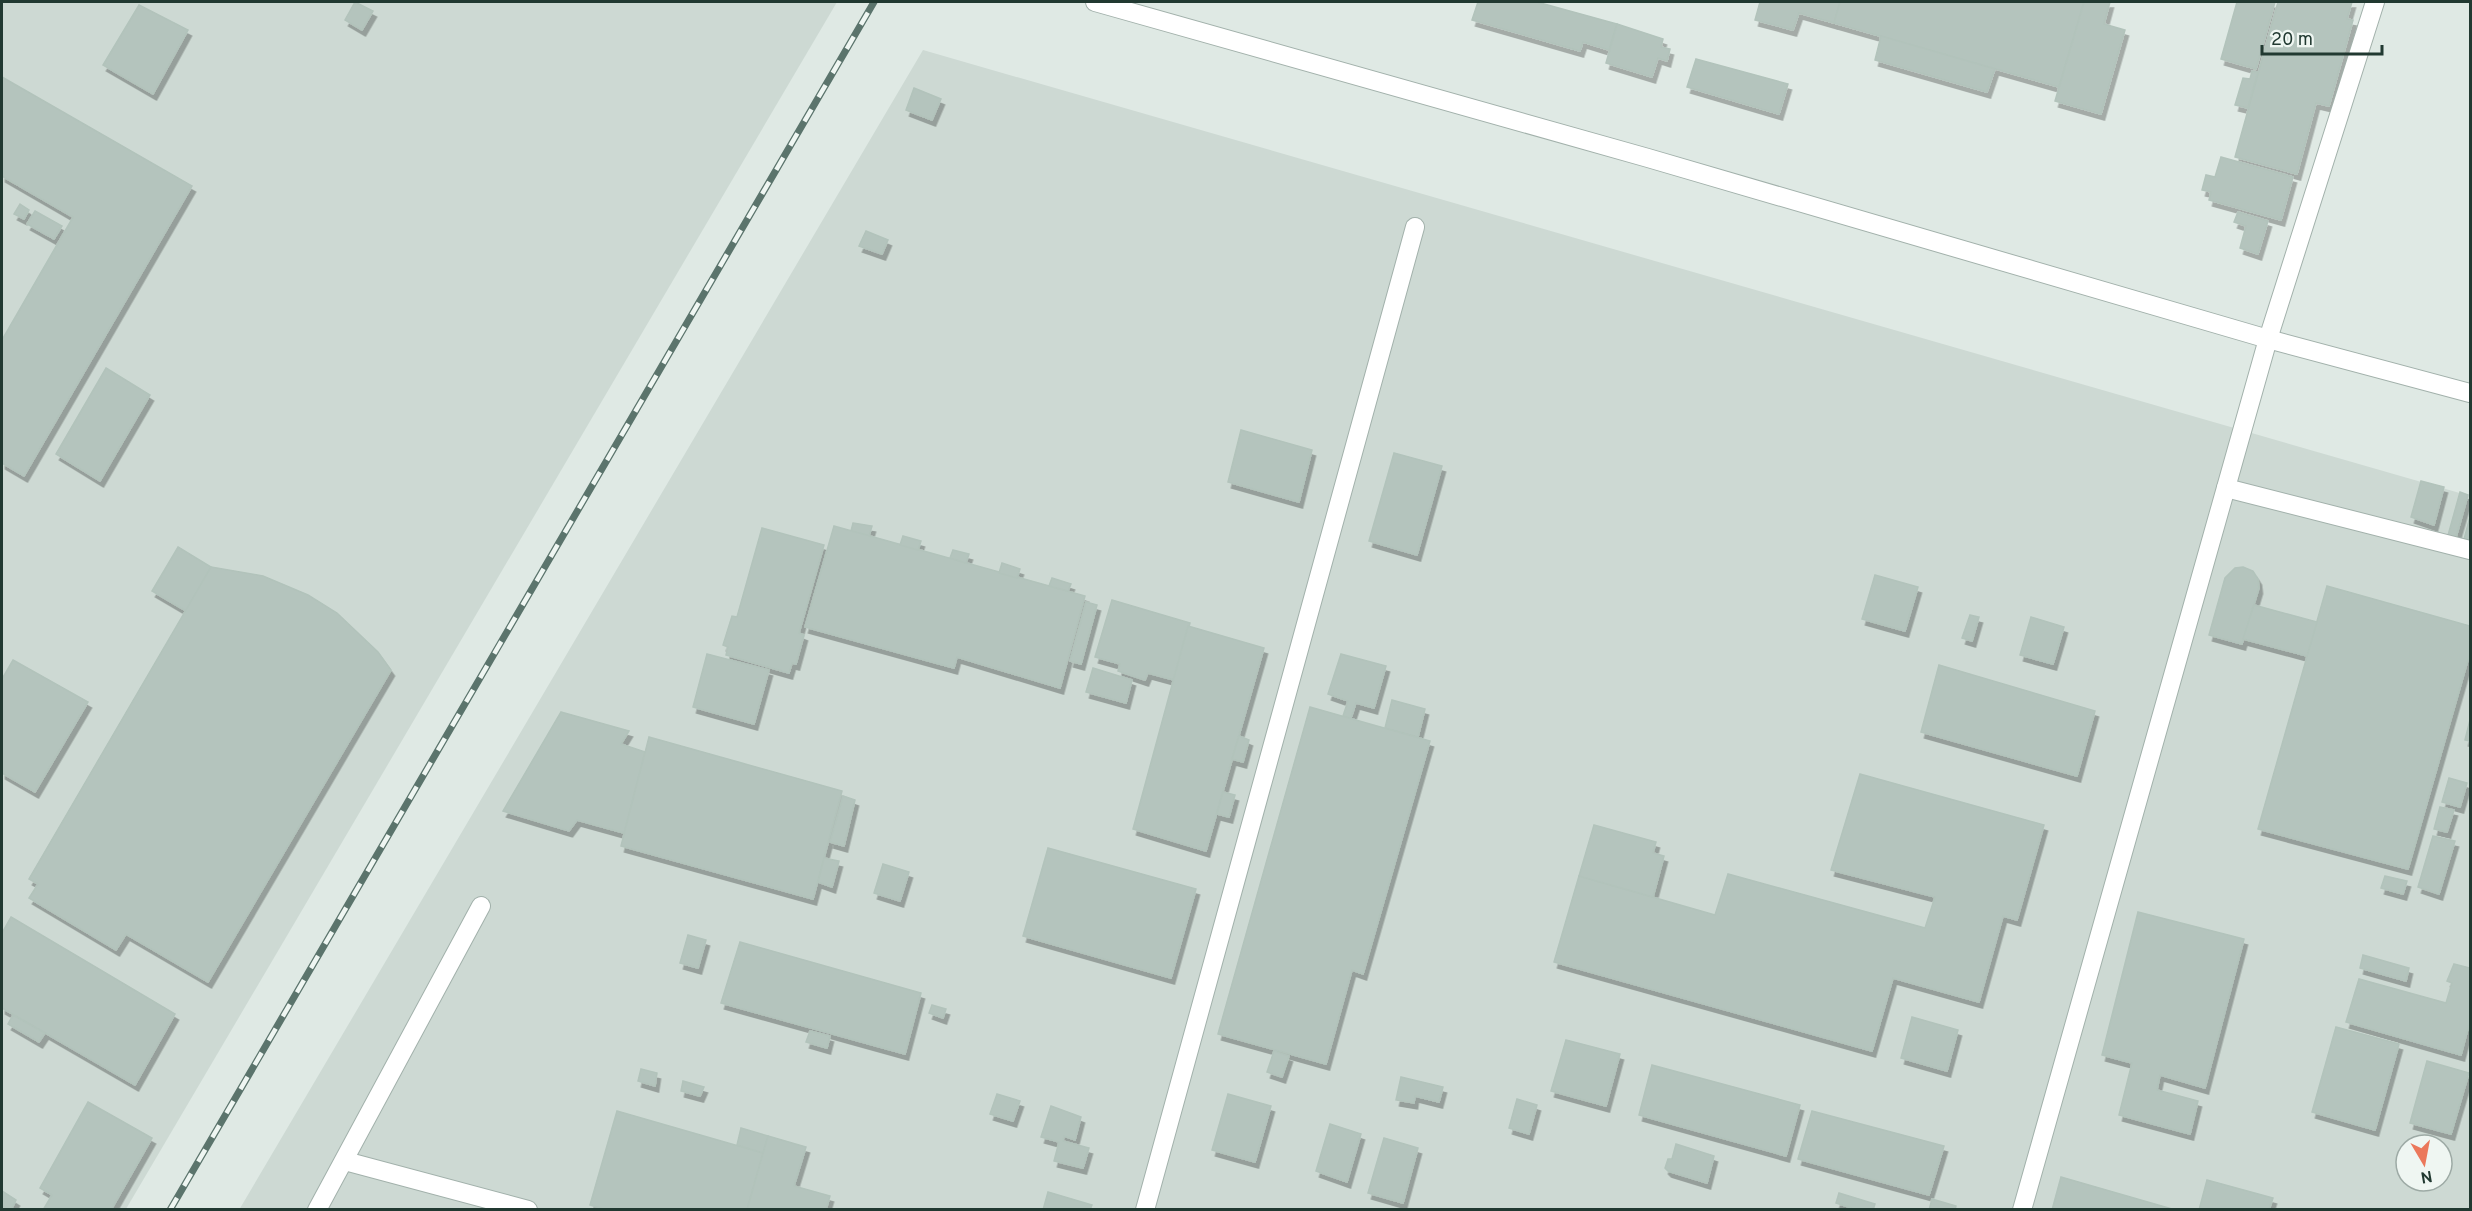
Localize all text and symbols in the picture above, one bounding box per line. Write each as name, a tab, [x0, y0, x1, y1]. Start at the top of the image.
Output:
scale bar	[2262, 18, 2382, 56]
text: 20 m	[2271, 29, 2313, 52]
north arrow	[2394, 1133, 2454, 1193]
text: N	[2419, 1165, 2434, 1187]

